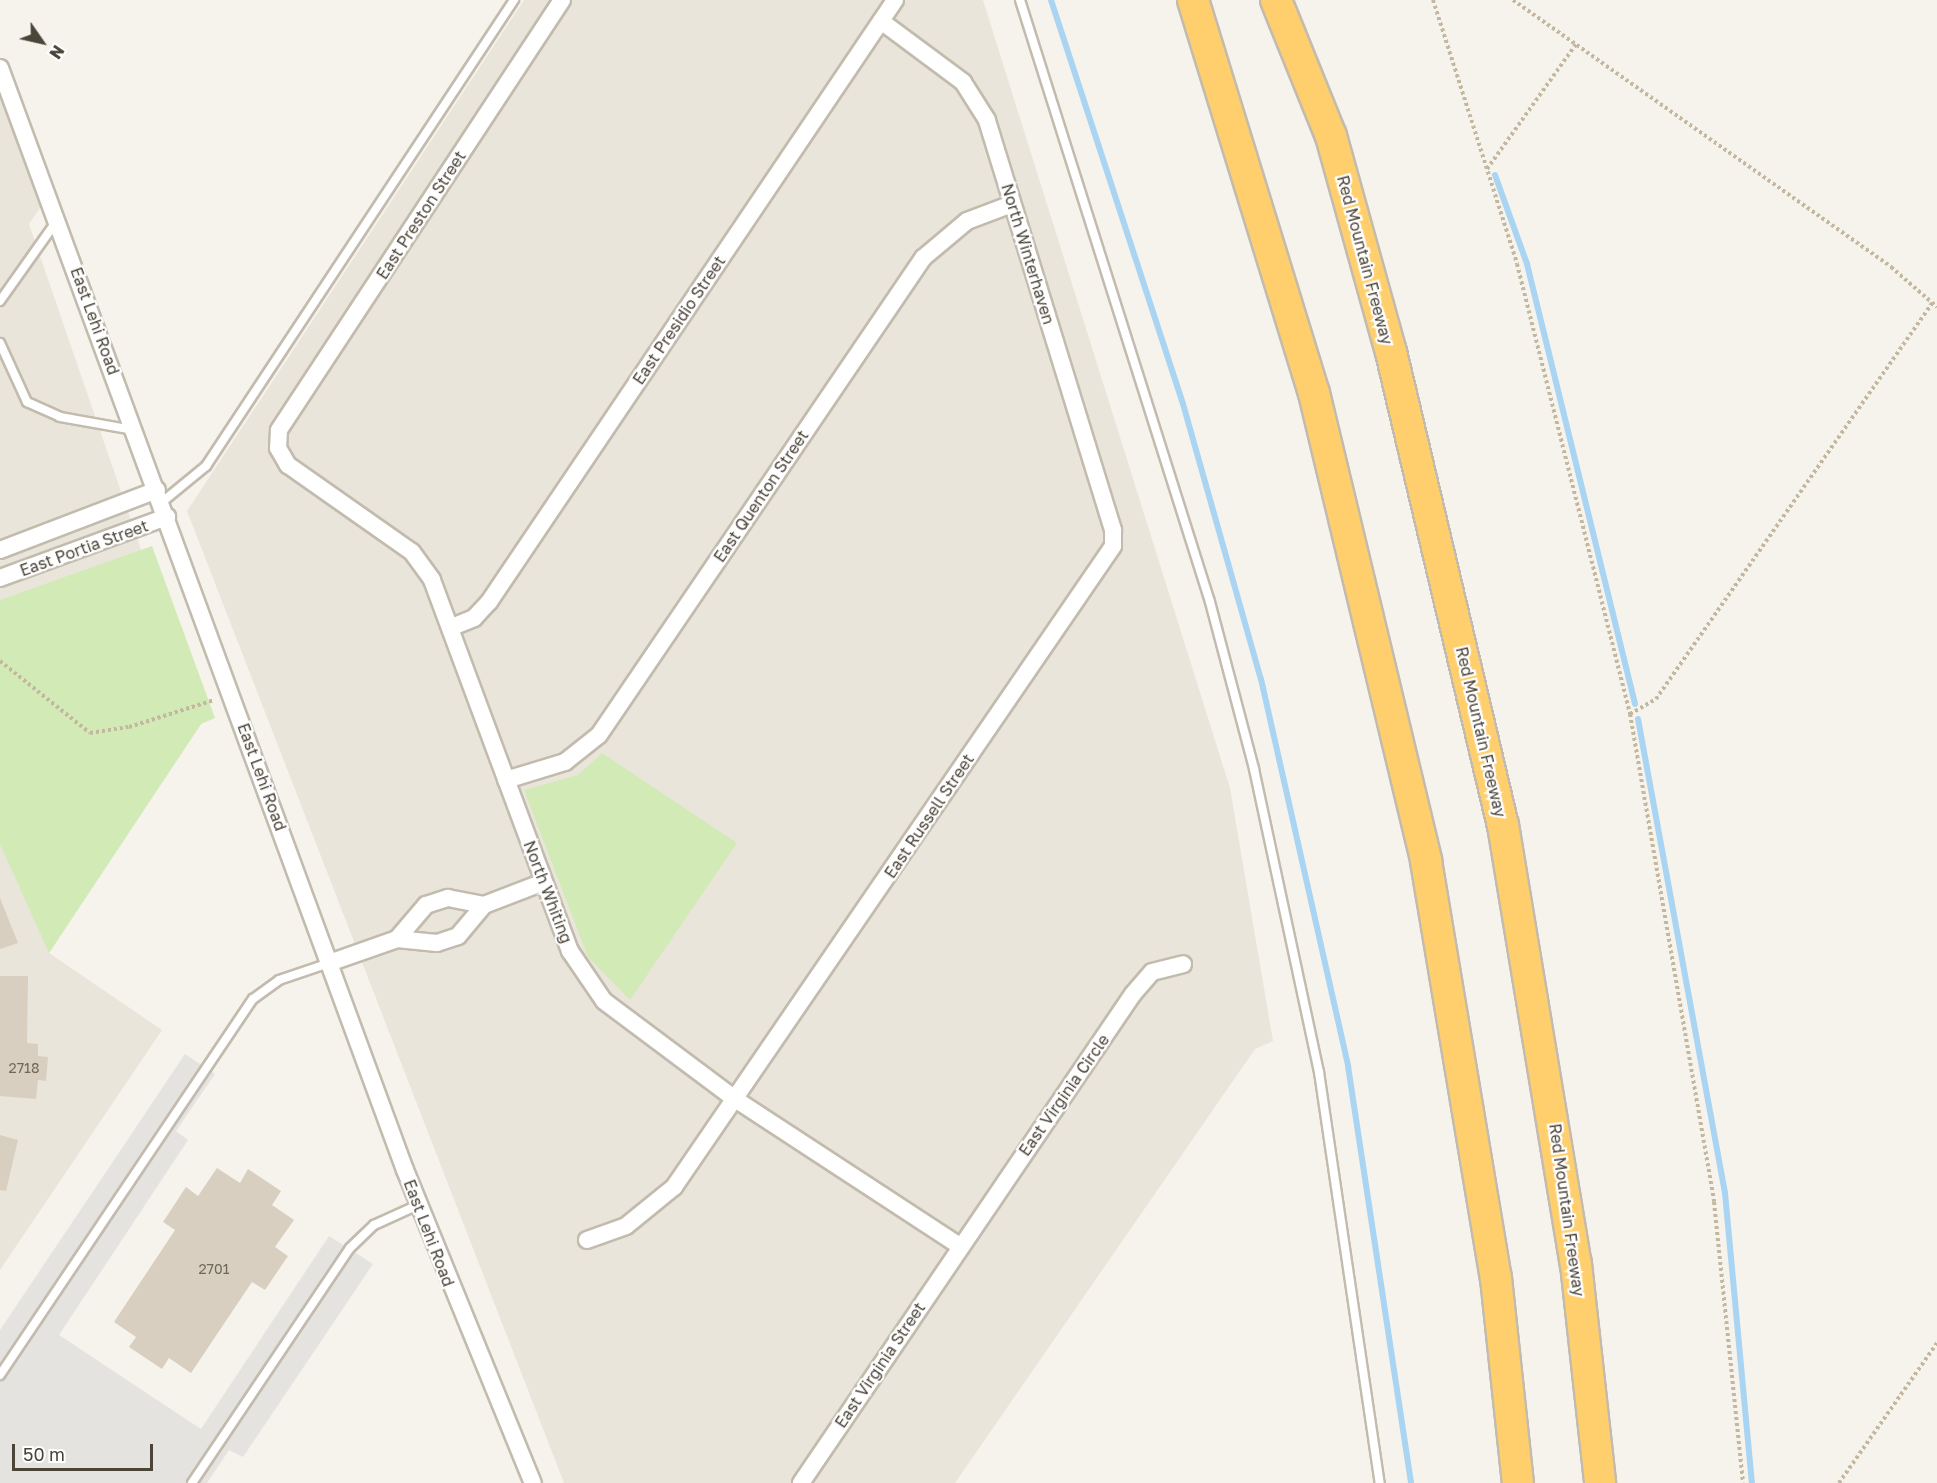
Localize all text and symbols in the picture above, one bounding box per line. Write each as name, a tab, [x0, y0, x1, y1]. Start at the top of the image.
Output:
north arrow	[12, 12, 72, 72]
text: N	[45, 41, 69, 63]
street label: East Preston Street	[372, 147, 470, 283]
street label: Red Mountain Freeway	[1333, 173, 1397, 347]
street label: North Winterhaven	[997, 181, 1059, 327]
street label: East Presidio Street	[629, 252, 729, 388]
street label: East Lehi Road	[67, 265, 123, 377]
street label: East Quenton Street	[710, 426, 812, 566]
street label: East Portia Street	[17, 516, 151, 580]
street label: Red Mountain Freeway	[1452, 645, 1510, 819]
street label: East Lehi Road	[234, 721, 290, 833]
street label: East Russell Street	[880, 750, 978, 882]
street label: North Whiting	[520, 838, 576, 946]
street label: East Virginia Circle	[1015, 1030, 1113, 1160]
house number: 2718	[9, 1060, 39, 1076]
street label: Red Mountain Freeway	[1545, 1122, 1589, 1298]
street label: East Lehi Road	[400, 1177, 458, 1289]
house number: 2701	[198, 1261, 230, 1277]
street label: East Virginia Street	[831, 1299, 929, 1431]
scale bar	[15, 1432, 156, 1470]
text: 50 m	[23, 1443, 65, 1465]

